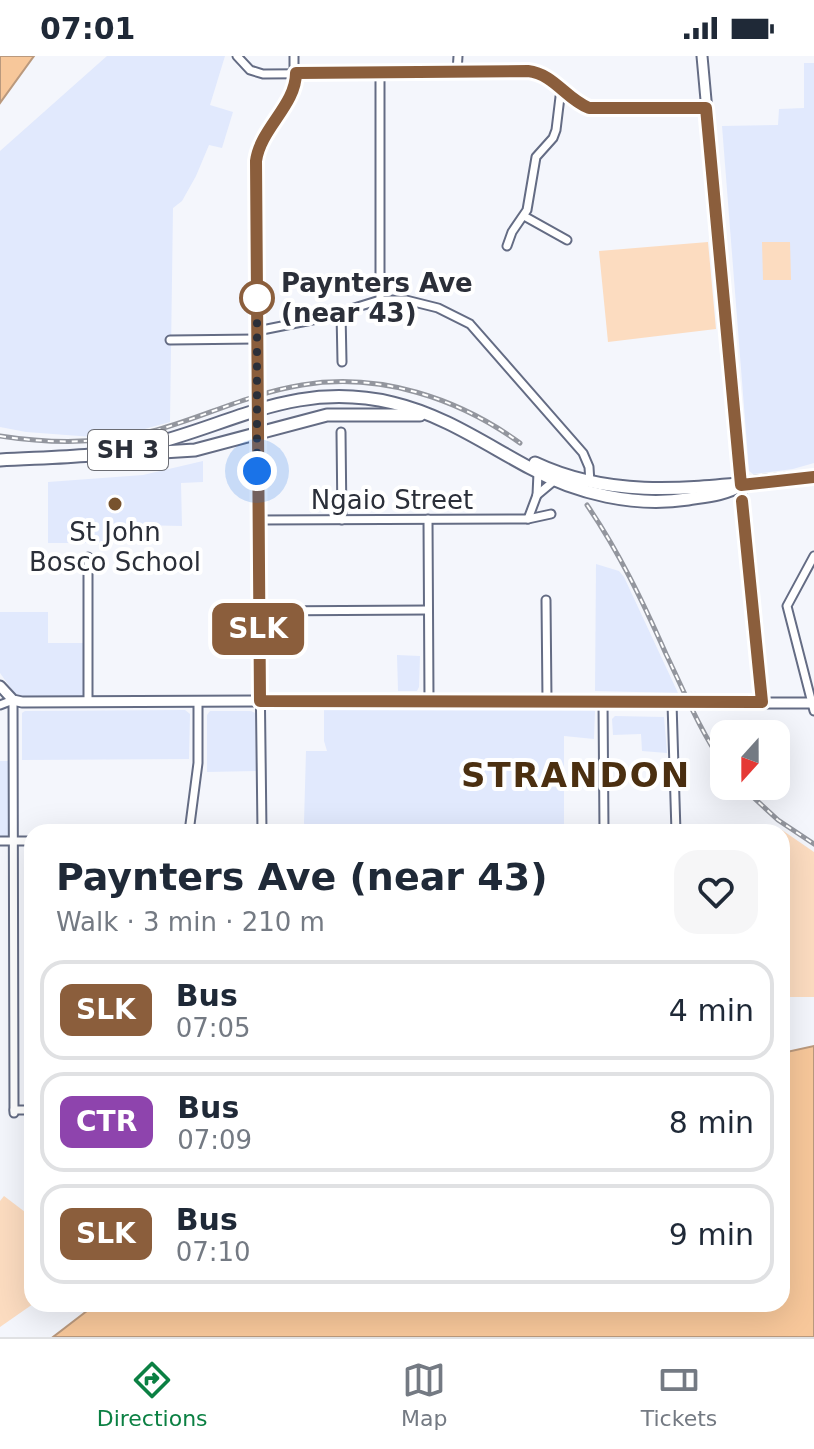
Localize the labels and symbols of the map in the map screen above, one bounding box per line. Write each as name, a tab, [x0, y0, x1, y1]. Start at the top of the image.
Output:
place label: Paynters Ave (near 43)	[281, 268, 473, 328]
marker: Paynters Ave (near 43)	[240, 281, 274, 315]
road number: SH 3	[88, 430, 168, 470]
your location	[237, 451, 277, 491]
street label: Ngaio Street	[311, 485, 473, 515]
marker: St John Bosco School	[106, 495, 124, 513]
place label: St John Bosco School	[29, 517, 201, 577]
line badge: SLK	[212, 603, 304, 655]
north arrow	[710, 720, 790, 800]
district label: STRANDON	[461, 755, 691, 795]

